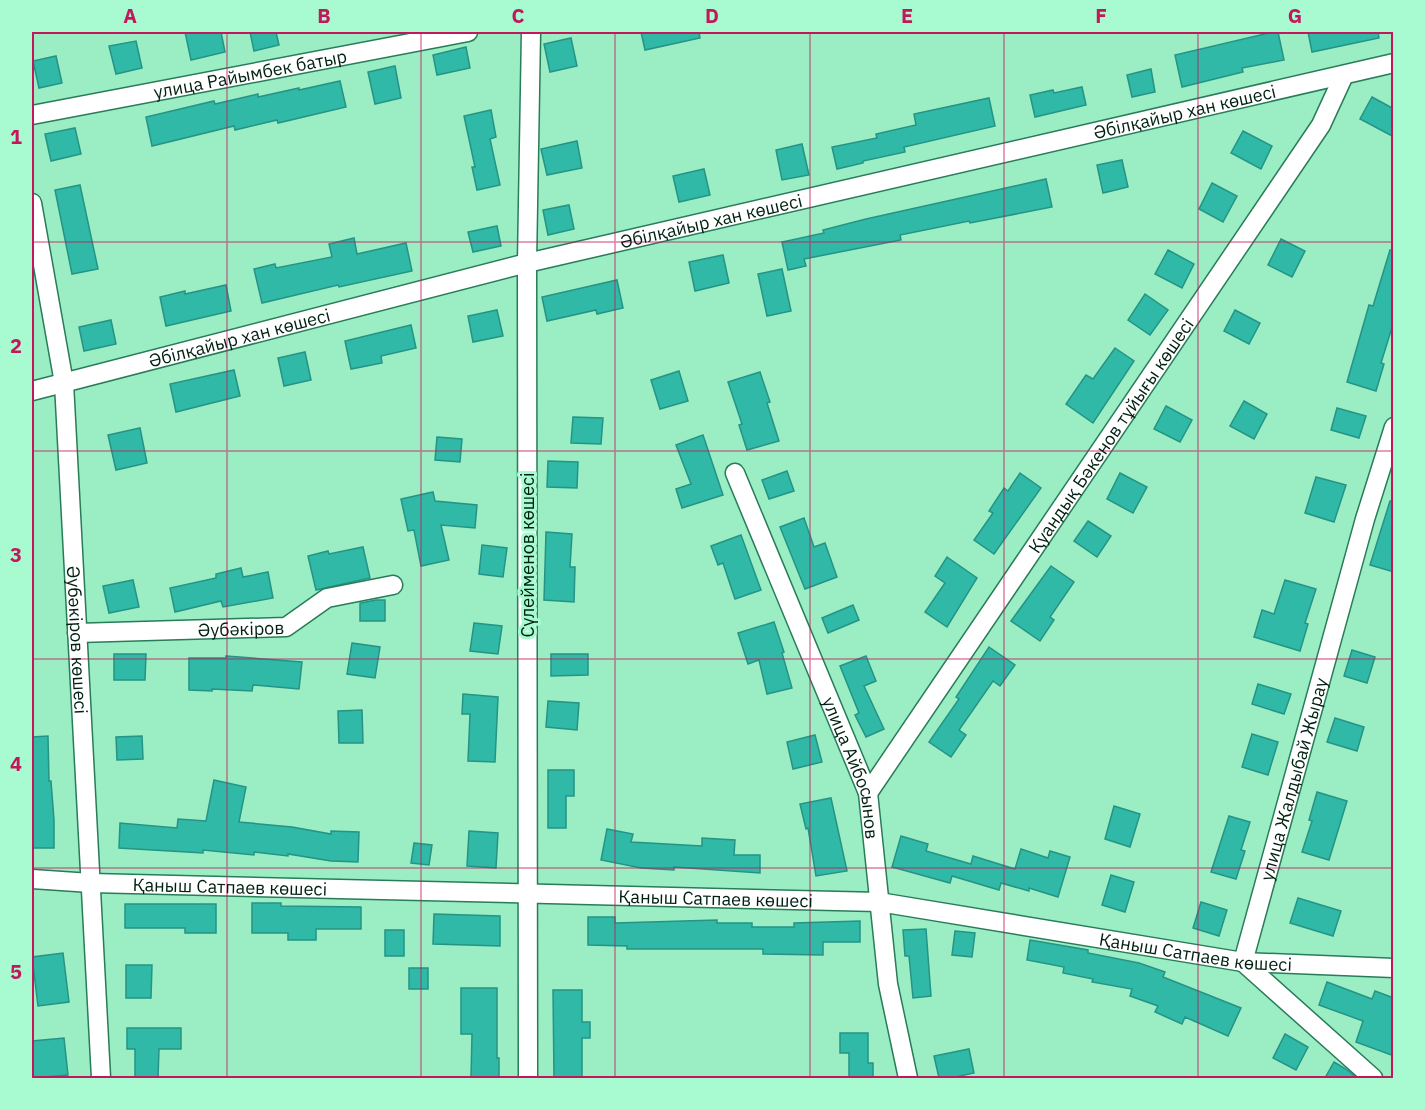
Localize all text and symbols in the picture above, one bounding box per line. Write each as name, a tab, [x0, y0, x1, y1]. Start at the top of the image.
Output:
text: A	[123, 2, 137, 29]
text: B	[317, 2, 331, 29]
text: C	[511, 2, 525, 29]
text: D	[705, 2, 719, 29]
text: E	[901, 2, 913, 29]
text: F	[1095, 2, 1107, 29]
text: G	[1288, 2, 1302, 29]
street label: улица Райымбек батыр	[152, 44, 349, 103]
street label: Әбілқайыр хан көшесі	[1091, 79, 1278, 144]
text: 1	[10, 123, 22, 150]
street label: Әбілқайыр хан көшесі	[617, 188, 804, 253]
street label: Әбілқайыр хан көшесі	[146, 303, 332, 372]
street label: Қуандық Бәкенов тұйығы көшесі	[1023, 314, 1198, 557]
text: 2	[10, 332, 22, 359]
street label: Сүлейменов көшесі	[516, 472, 539, 638]
text: 3	[10, 541, 22, 568]
street label: Әубәкіров көшесі	[62, 565, 93, 715]
street label: Әубәкіров	[197, 616, 285, 641]
street label: улица Жалдыбай Жырау	[1254, 675, 1332, 883]
street label: улица Айбосынов	[818, 693, 884, 840]
text: 4	[10, 750, 22, 777]
street label: Қаныш Сатпаев көшесі	[132, 873, 327, 900]
street label: Қаныш Сатпаев көшесі	[618, 884, 813, 912]
street label: Қаныш Сатпаев көшесі	[1098, 927, 1292, 975]
text: 5	[10, 958, 22, 985]

